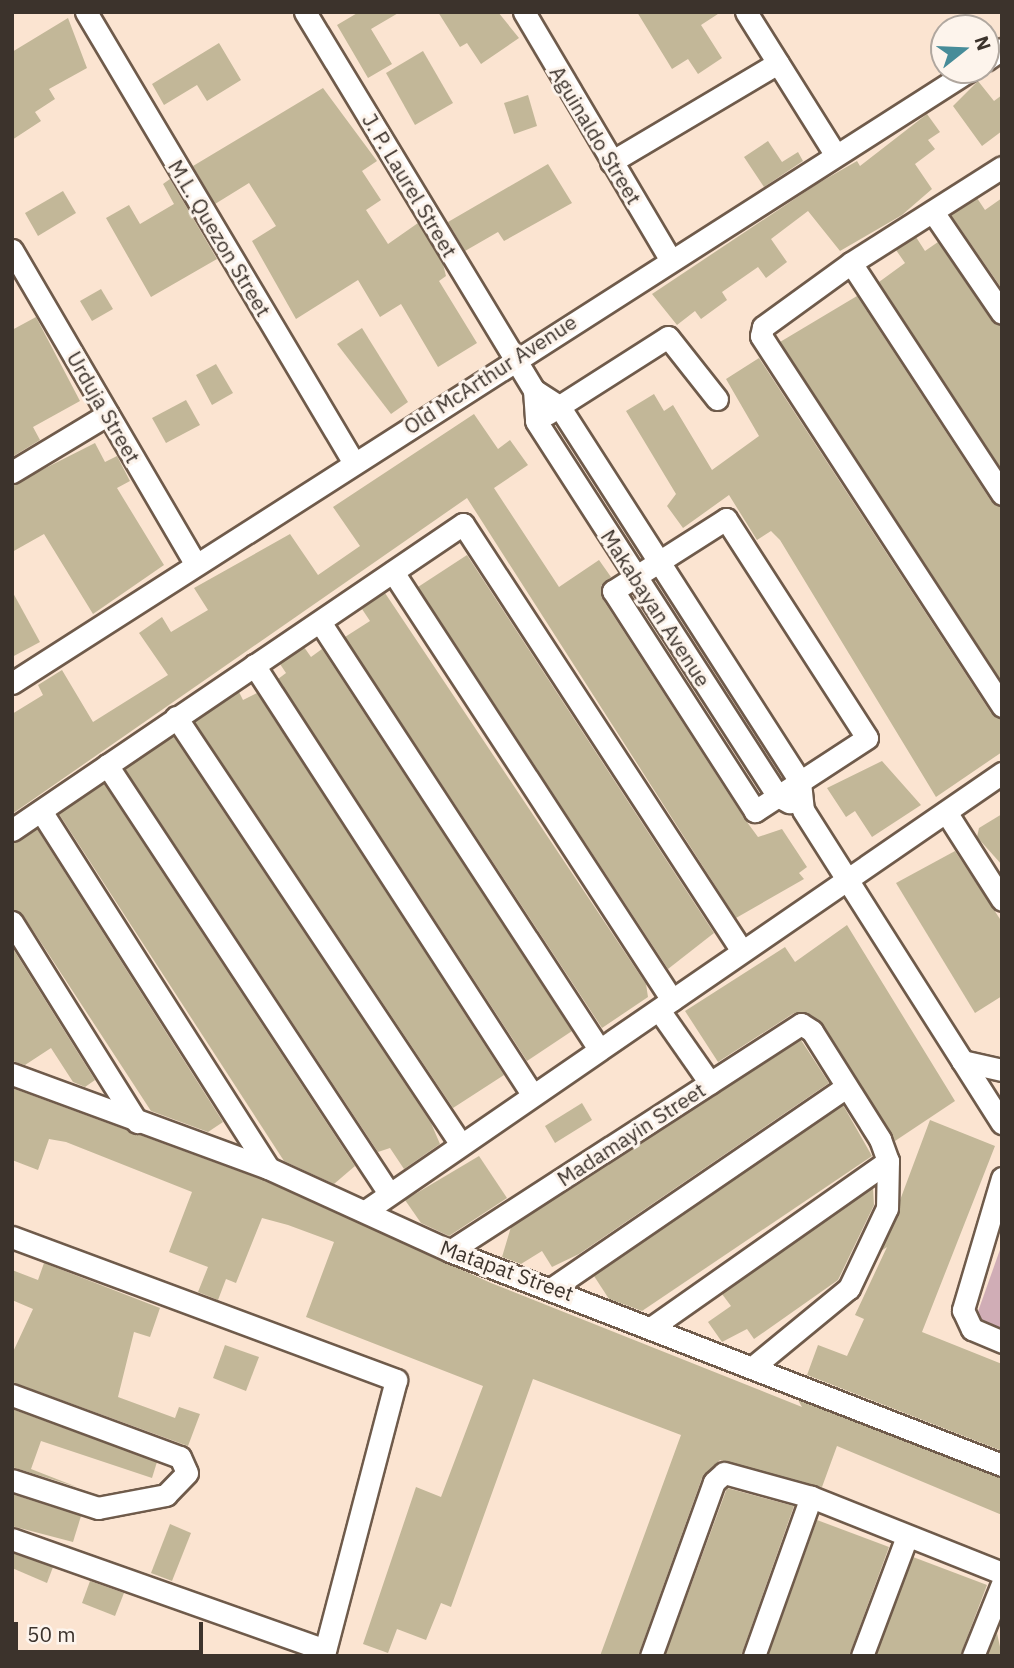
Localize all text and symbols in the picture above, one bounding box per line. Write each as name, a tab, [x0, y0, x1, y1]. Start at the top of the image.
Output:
north arrow	[930, 14, 1000, 84]
text: N	[970, 33, 997, 53]
street label: Aguinaldo Street	[545, 61, 647, 209]
street label: J. P. Laurel Street	[357, 109, 463, 261]
street label: M.L. Quezon Street	[163, 155, 277, 321]
street label: Old McArthur Avenue	[399, 309, 581, 439]
street label: Urduja Street	[62, 347, 146, 467]
street label: Makabayan Avenue	[596, 525, 716, 691]
street label: Madamayin Street	[552, 1077, 710, 1191]
street label: Matapat Street	[437, 1234, 577, 1306]
scale bar	[18, 1608, 206, 1652]
text: 50 m	[27, 1620, 76, 1648]

